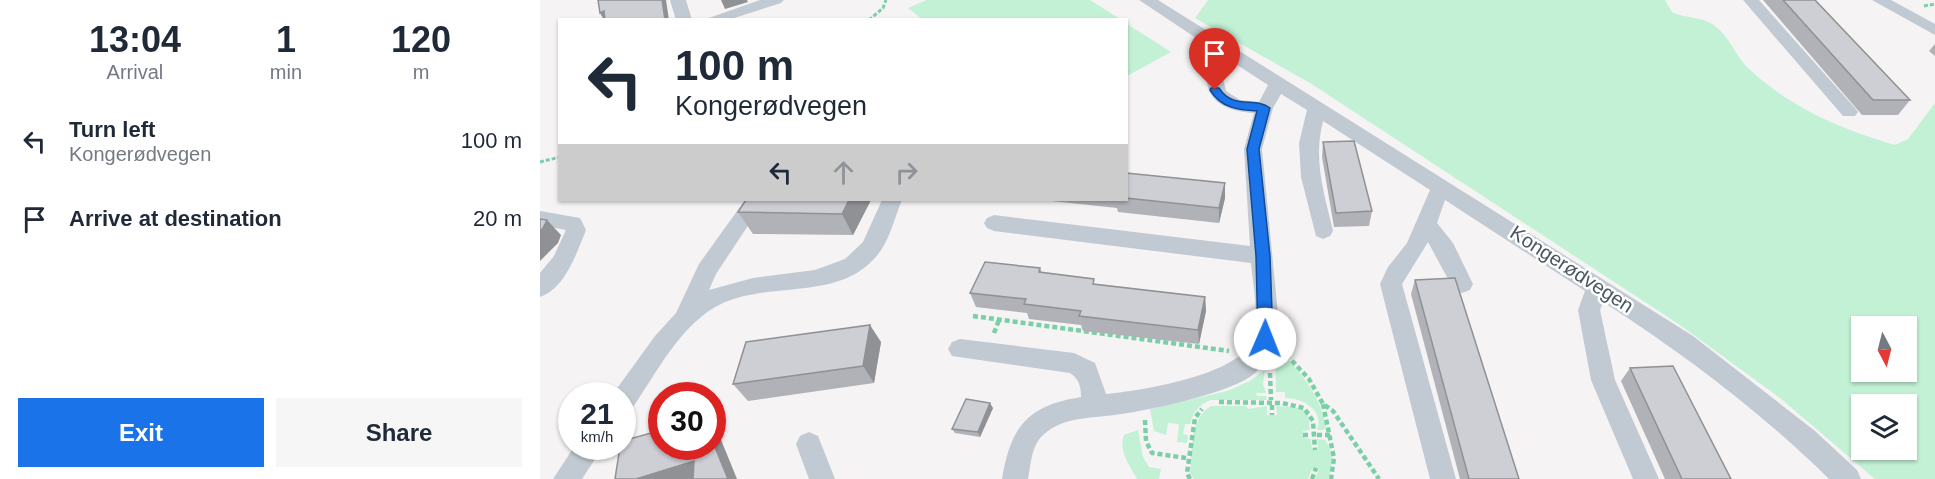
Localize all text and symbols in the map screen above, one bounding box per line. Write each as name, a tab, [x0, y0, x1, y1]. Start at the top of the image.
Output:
text: 13:04	[89, 19, 181, 60]
text: 1	[276, 19, 296, 60]
text: 120	[391, 19, 451, 60]
pin	[1189, 28, 1240, 90]
icon: arrive	[1198, 37, 1231, 70]
icon: left	[576, 42, 654, 120]
text: 100 m	[675, 42, 794, 89]
text: Arrival	[107, 61, 163, 83]
text: min	[270, 61, 302, 83]
text: m	[413, 61, 429, 83]
text: Kongerødvegen	[675, 91, 867, 121]
text: Turn left	[69, 117, 155, 142]
icon: left	[18, 125, 51, 158]
text: 100 m	[461, 128, 522, 153]
text: Kongerødvegen	[69, 143, 211, 165]
icon: left	[764, 156, 797, 189]
icon: ahead	[827, 156, 860, 189]
icon: right	[890, 156, 923, 189]
icon: arrive	[18, 203, 51, 236]
text: Arrive at destination	[69, 206, 282, 231]
text: 20 m	[473, 206, 522, 231]
street label: Kongerødvegen	[1506, 221, 1638, 317]
position arrow	[1233, 307, 1297, 371]
north arrow	[1851, 316, 1917, 382]
map controls	[1851, 316, 1917, 460]
speed limit sign: 30	[648, 382, 726, 460]
button: layers	[1851, 394, 1917, 460]
text: 21	[580, 397, 614, 430]
button: Exit	[18, 398, 264, 467]
button: Share	[276, 398, 522, 467]
text: km/h	[581, 428, 613, 445]

